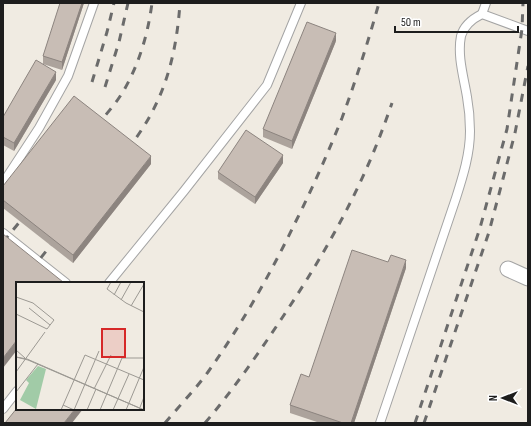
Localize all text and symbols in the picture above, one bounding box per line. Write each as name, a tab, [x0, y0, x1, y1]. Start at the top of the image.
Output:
scale bar	[395, 8, 518, 34]
text: 50 m	[401, 15, 421, 30]
inset map	[16, 282, 144, 410]
north arrow	[483, 378, 523, 418]
text: N	[487, 395, 500, 401]

